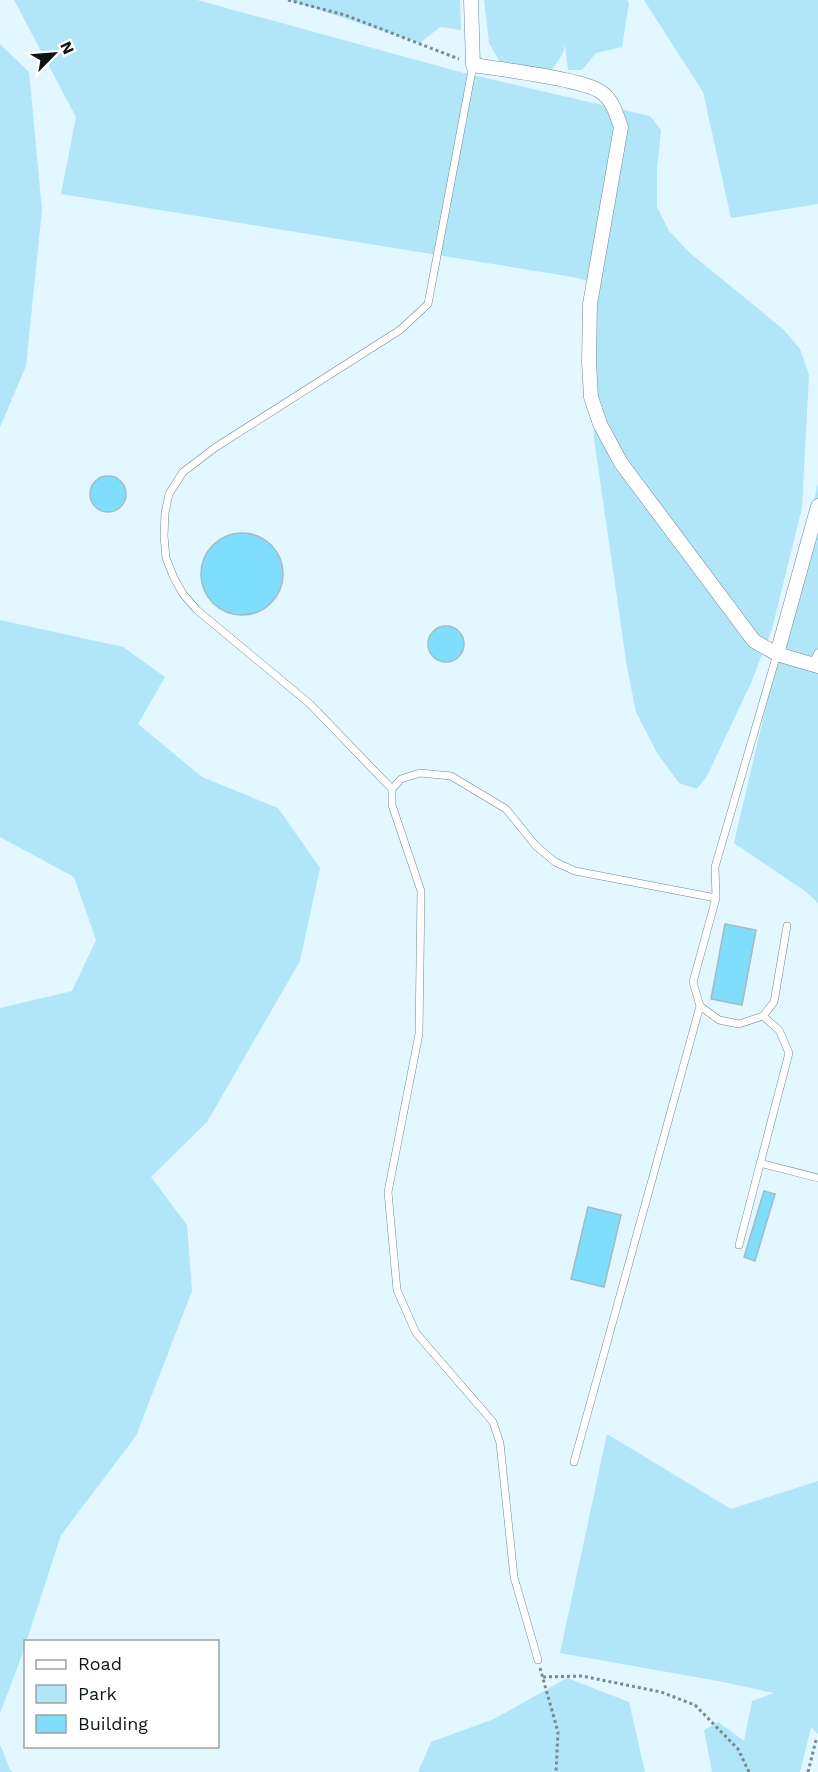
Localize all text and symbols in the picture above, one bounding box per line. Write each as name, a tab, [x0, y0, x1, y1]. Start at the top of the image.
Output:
north arrow	[24, 24, 84, 84]
text: N	[56, 38, 78, 57]
legend	[24, 1640, 219, 1748]
text: Road	[78, 1653, 122, 1674]
text: Park	[78, 1683, 117, 1704]
text: Building	[78, 1713, 148, 1734]

